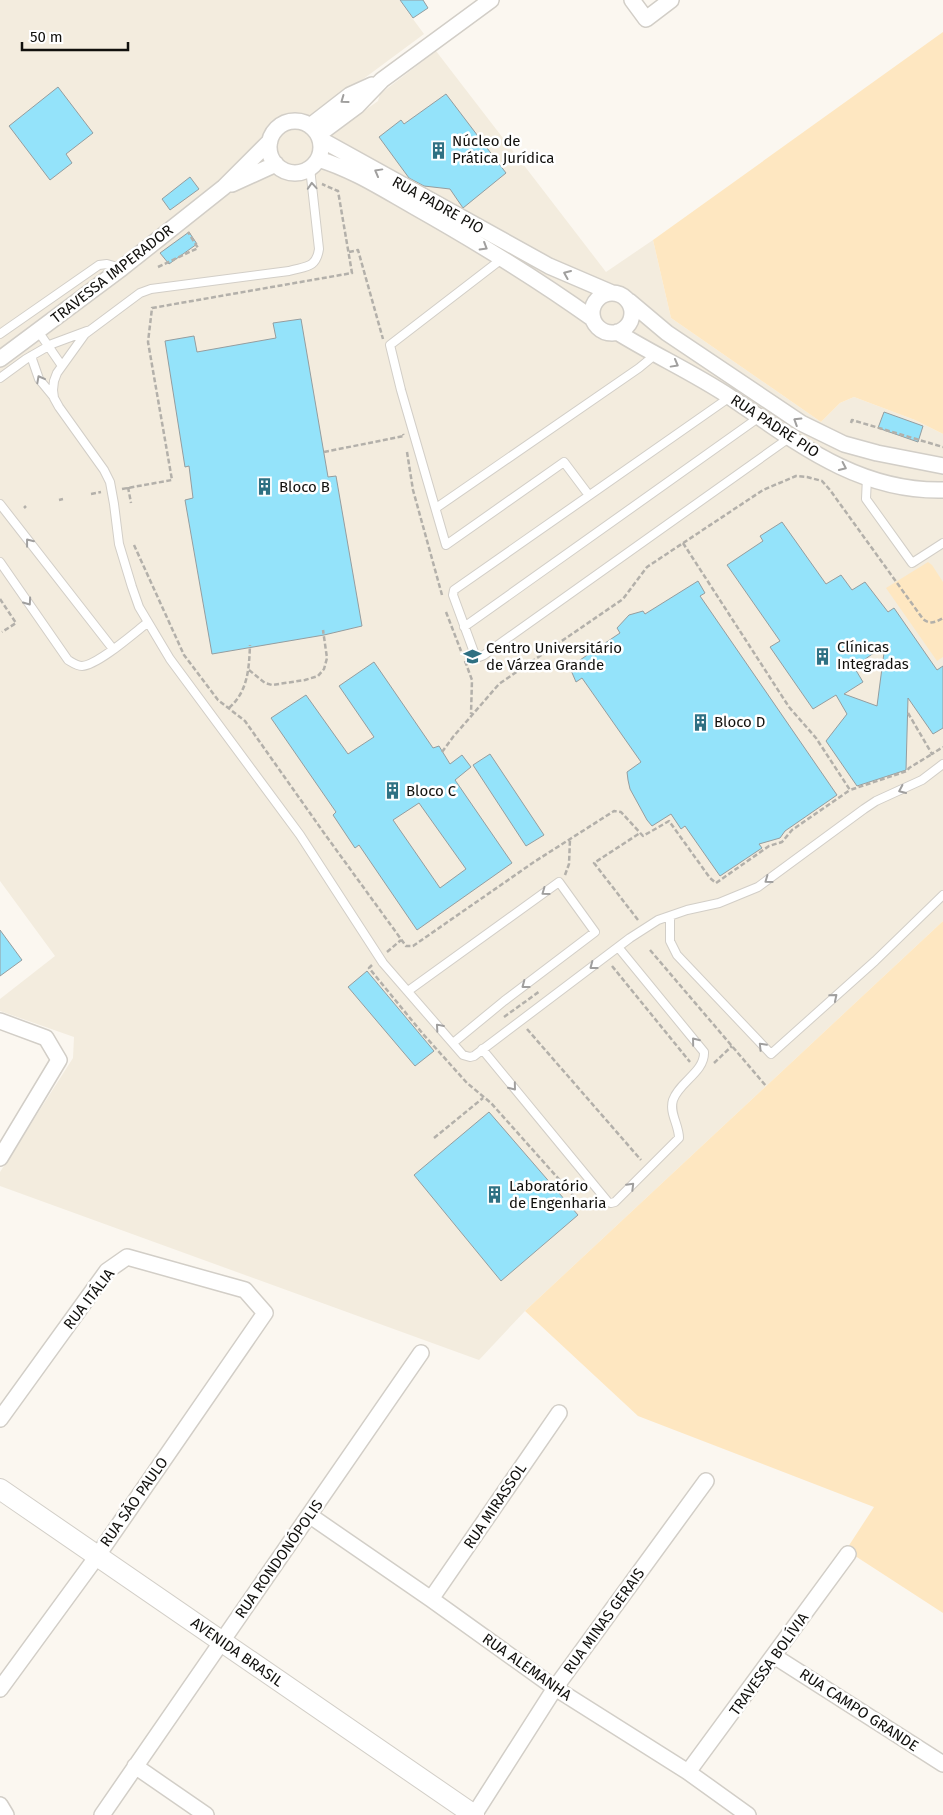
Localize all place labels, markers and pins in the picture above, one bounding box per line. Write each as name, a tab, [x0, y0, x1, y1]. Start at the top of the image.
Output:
place label: Núcleo de Prática Jurídica	[452, 132, 554, 167]
building icon: Núcleo de Prática Jurídica	[428, 140, 448, 160]
building icon: Bloco B	[255, 477, 275, 497]
place label: Bloco B	[279, 478, 330, 496]
place label: Clínicas Integradas	[837, 638, 909, 673]
place label: Centro Universitário de Várzea Grande	[486, 639, 622, 674]
building icon: Clínicas Integradas	[813, 646, 833, 666]
school or university icon: Centro Universitário de Várzea Grande	[462, 647, 482, 667]
building icon: Bloco D	[690, 712, 710, 732]
place label: Bloco D	[714, 713, 765, 731]
building icon: Bloco C	[382, 781, 402, 801]
place label: Bloco C	[406, 782, 457, 800]
place label: Laboratório de Engenharia	[509, 1177, 606, 1212]
building icon: Laboratório de Engenharia	[485, 1185, 505, 1205]

